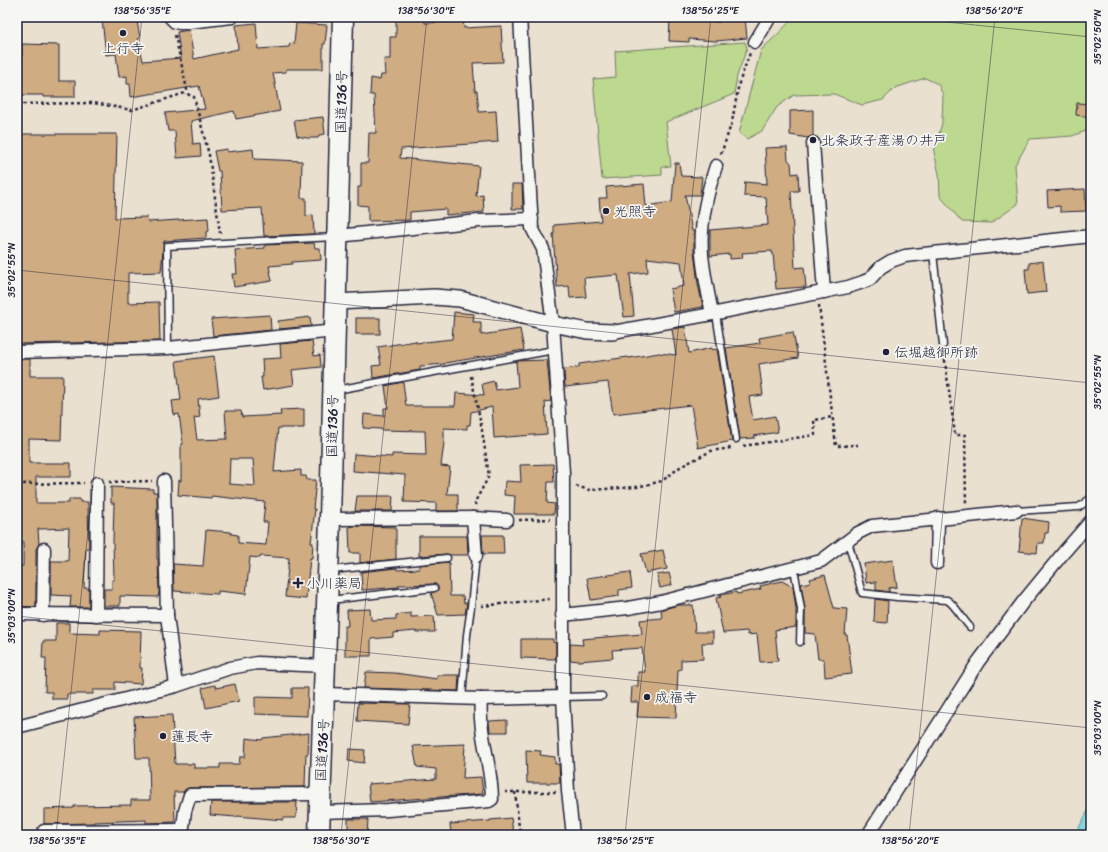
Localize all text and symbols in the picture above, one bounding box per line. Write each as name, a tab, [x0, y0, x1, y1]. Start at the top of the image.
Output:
text: 138°56'35"E	[114, 2, 172, 20]
text: 138°56'30"E	[397, 2, 456, 20]
text: 138°56'25"E	[681, 2, 740, 20]
text: 138°56'20"E	[965, 2, 1024, 20]
text: 35°02'50"N	[1089, 9, 1107, 65]
marker: 上行寺	[118, 28, 128, 38]
place label: 上行寺	[102, 36, 144, 61]
street label: 国道136号	[328, 70, 355, 134]
place label: 北条政子産湯の井戸	[821, 128, 947, 153]
marker: 北条政子産湯の井戸	[808, 135, 818, 145]
place label: 光照寺	[614, 199, 656, 224]
marker: 光照寺	[601, 206, 611, 216]
text: 35°02'55"N	[3, 242, 21, 298]
place label: 伝堀越御所跡	[894, 340, 978, 365]
marker: 伝堀越御所跡	[881, 347, 891, 357]
text: 35°02'55"N	[1089, 354, 1107, 410]
street label: 国道136号	[319, 394, 346, 458]
place label: 小川薬局	[306, 571, 362, 596]
marker: 小川薬局	[293, 578, 303, 588]
text: 35°03'00"N	[3, 588, 21, 644]
place label: 成福寺	[655, 685, 697, 710]
marker: 成福寺	[642, 692, 652, 702]
text: 35°03'00"N	[1089, 700, 1107, 756]
street label: 国道136号	[308, 718, 337, 782]
place label: 蓮長寺	[171, 724, 213, 749]
marker: 蓮長寺	[158, 731, 168, 741]
text: 138°56'35"E	[29, 832, 87, 850]
text: 138°56'30"E	[312, 832, 371, 850]
text: 138°56'25"E	[596, 832, 655, 850]
text: 138°56'20"E	[881, 832, 940, 850]

